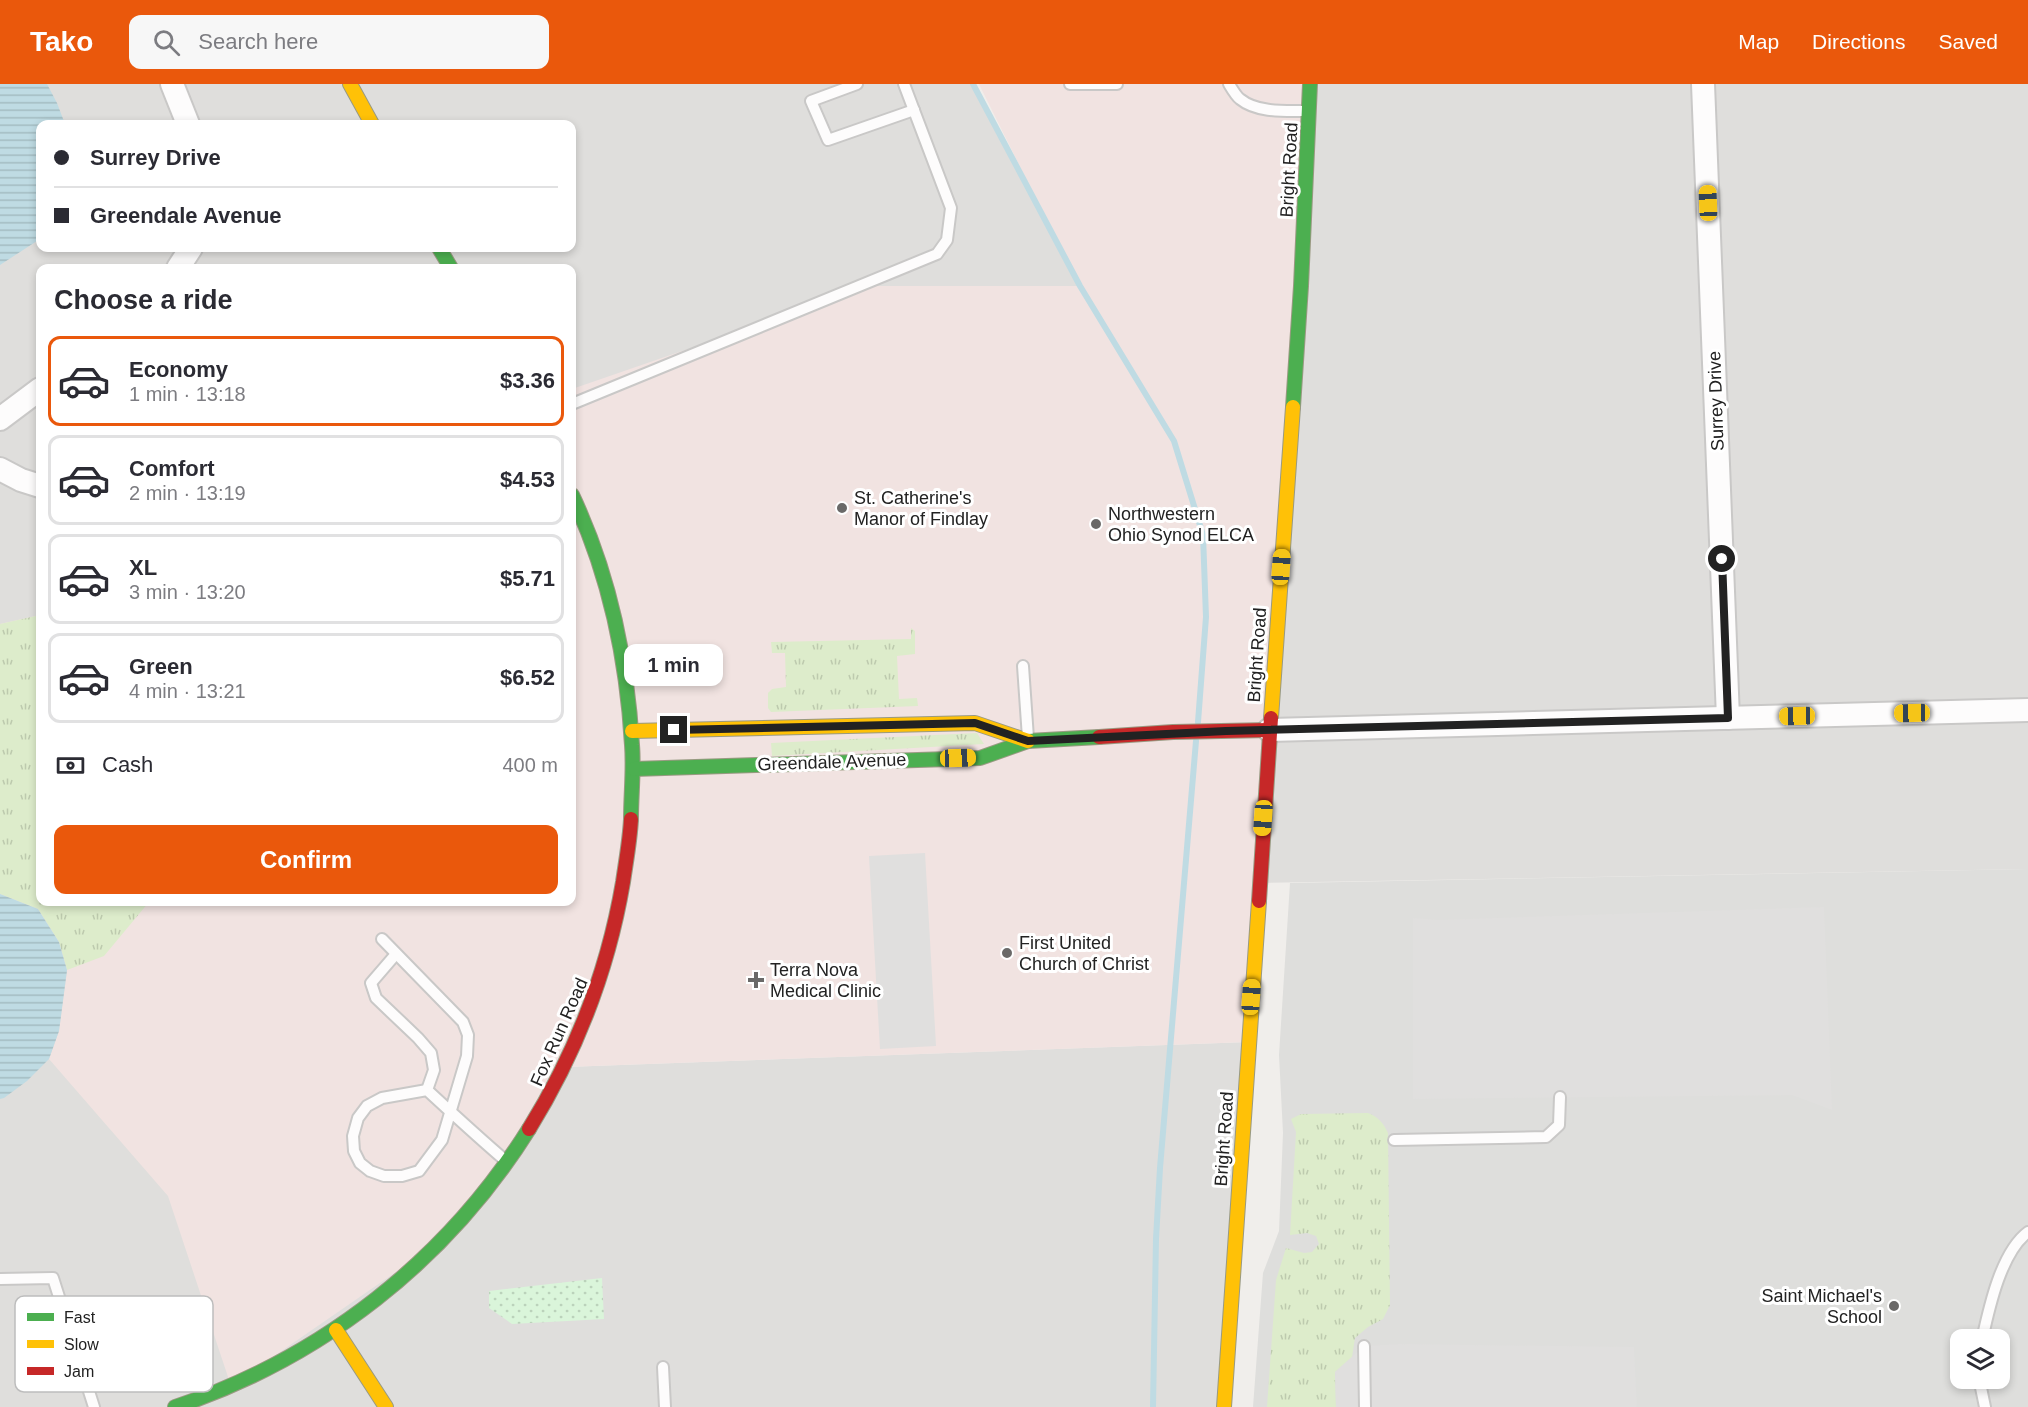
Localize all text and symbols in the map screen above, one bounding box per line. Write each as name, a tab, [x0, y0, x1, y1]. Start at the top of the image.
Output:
search box	[129, 15, 549, 69]
text: Tako	[30, 26, 93, 57]
icon: search	[150, 26, 183, 59]
text: Search here	[198, 29, 318, 54]
text: Map	[1738, 30, 1779, 53]
text: Directions	[1812, 30, 1905, 53]
text: Saved	[1938, 30, 1998, 53]
street label: Bright Road	[1277, 122, 1301, 218]
text: Surrey Drive	[90, 145, 221, 170]
car	[1698, 185, 1718, 221]
text: Greendale Avenue	[90, 203, 282, 228]
text: Choose a ride	[54, 285, 233, 315]
street label: Surrey Drive	[1704, 351, 1728, 451]
icon: car	[57, 354, 111, 408]
text: Economy	[129, 357, 228, 382]
text: $3.36	[500, 368, 555, 393]
text: 1 min · 13:18	[129, 383, 246, 405]
icon: car	[57, 453, 111, 507]
text: Comfort	[129, 456, 215, 481]
text: $4.53	[500, 467, 555, 492]
text: 2 min · 13:19	[129, 482, 246, 504]
place label: St. Catherine's Manor of Findlay	[854, 488, 988, 529]
marker: St. Catherine's Manor of Findlay	[835, 501, 849, 515]
place label: Northwestern Ohio Synod ELCA	[1108, 504, 1254, 545]
marker: Northwestern Ohio Synod ELCA	[1089, 517, 1103, 531]
route start	[1708, 545, 1735, 572]
car	[1271, 548, 1291, 586]
icon: car	[57, 552, 111, 606]
text: XL	[129, 555, 157, 580]
text: $5.71	[500, 566, 555, 591]
text: 3 min · 13:20	[129, 581, 246, 603]
street label: Bright Road	[1244, 607, 1270, 703]
callout: 1 min	[624, 643, 724, 685]
icon: car	[57, 651, 111, 705]
text: Green	[129, 654, 193, 679]
text: 1 min	[647, 654, 700, 676]
text: $6.52	[500, 665, 555, 690]
text: 4 min · 13:21	[129, 680, 246, 702]
car	[1894, 704, 1930, 722]
car	[1779, 707, 1815, 725]
route end	[660, 716, 687, 743]
car	[940, 748, 976, 768]
icon: cash	[54, 749, 87, 782]
street label: Greendale Avenue	[757, 749, 907, 775]
text: Cash	[102, 752, 153, 777]
text: 400 m	[502, 754, 558, 776]
car	[1253, 799, 1273, 837]
button: Confirm	[54, 825, 558, 894]
place label: First United Church of Christ	[1019, 933, 1149, 974]
marker: First United Church of Christ	[1000, 946, 1014, 960]
place label: Terra Nova Medical Clinic	[770, 960, 881, 1001]
marker: Terra Nova Medical Clinic	[747, 971, 765, 989]
street label: Fox Run Road	[526, 975, 592, 1089]
car	[1241, 978, 1261, 1016]
street label: Bright Road	[1211, 1091, 1237, 1187]
place label: Saint Michael's School	[1762, 1286, 1882, 1327]
legend	[15, 1296, 213, 1392]
marker: Saint Michael's School	[1887, 1299, 1901, 1313]
text: Fast	[64, 1309, 96, 1326]
map controls	[1950, 1329, 2010, 1389]
button: layers	[1950, 1329, 2010, 1389]
text: Slow	[64, 1336, 99, 1353]
text: Jam	[64, 1363, 94, 1380]

